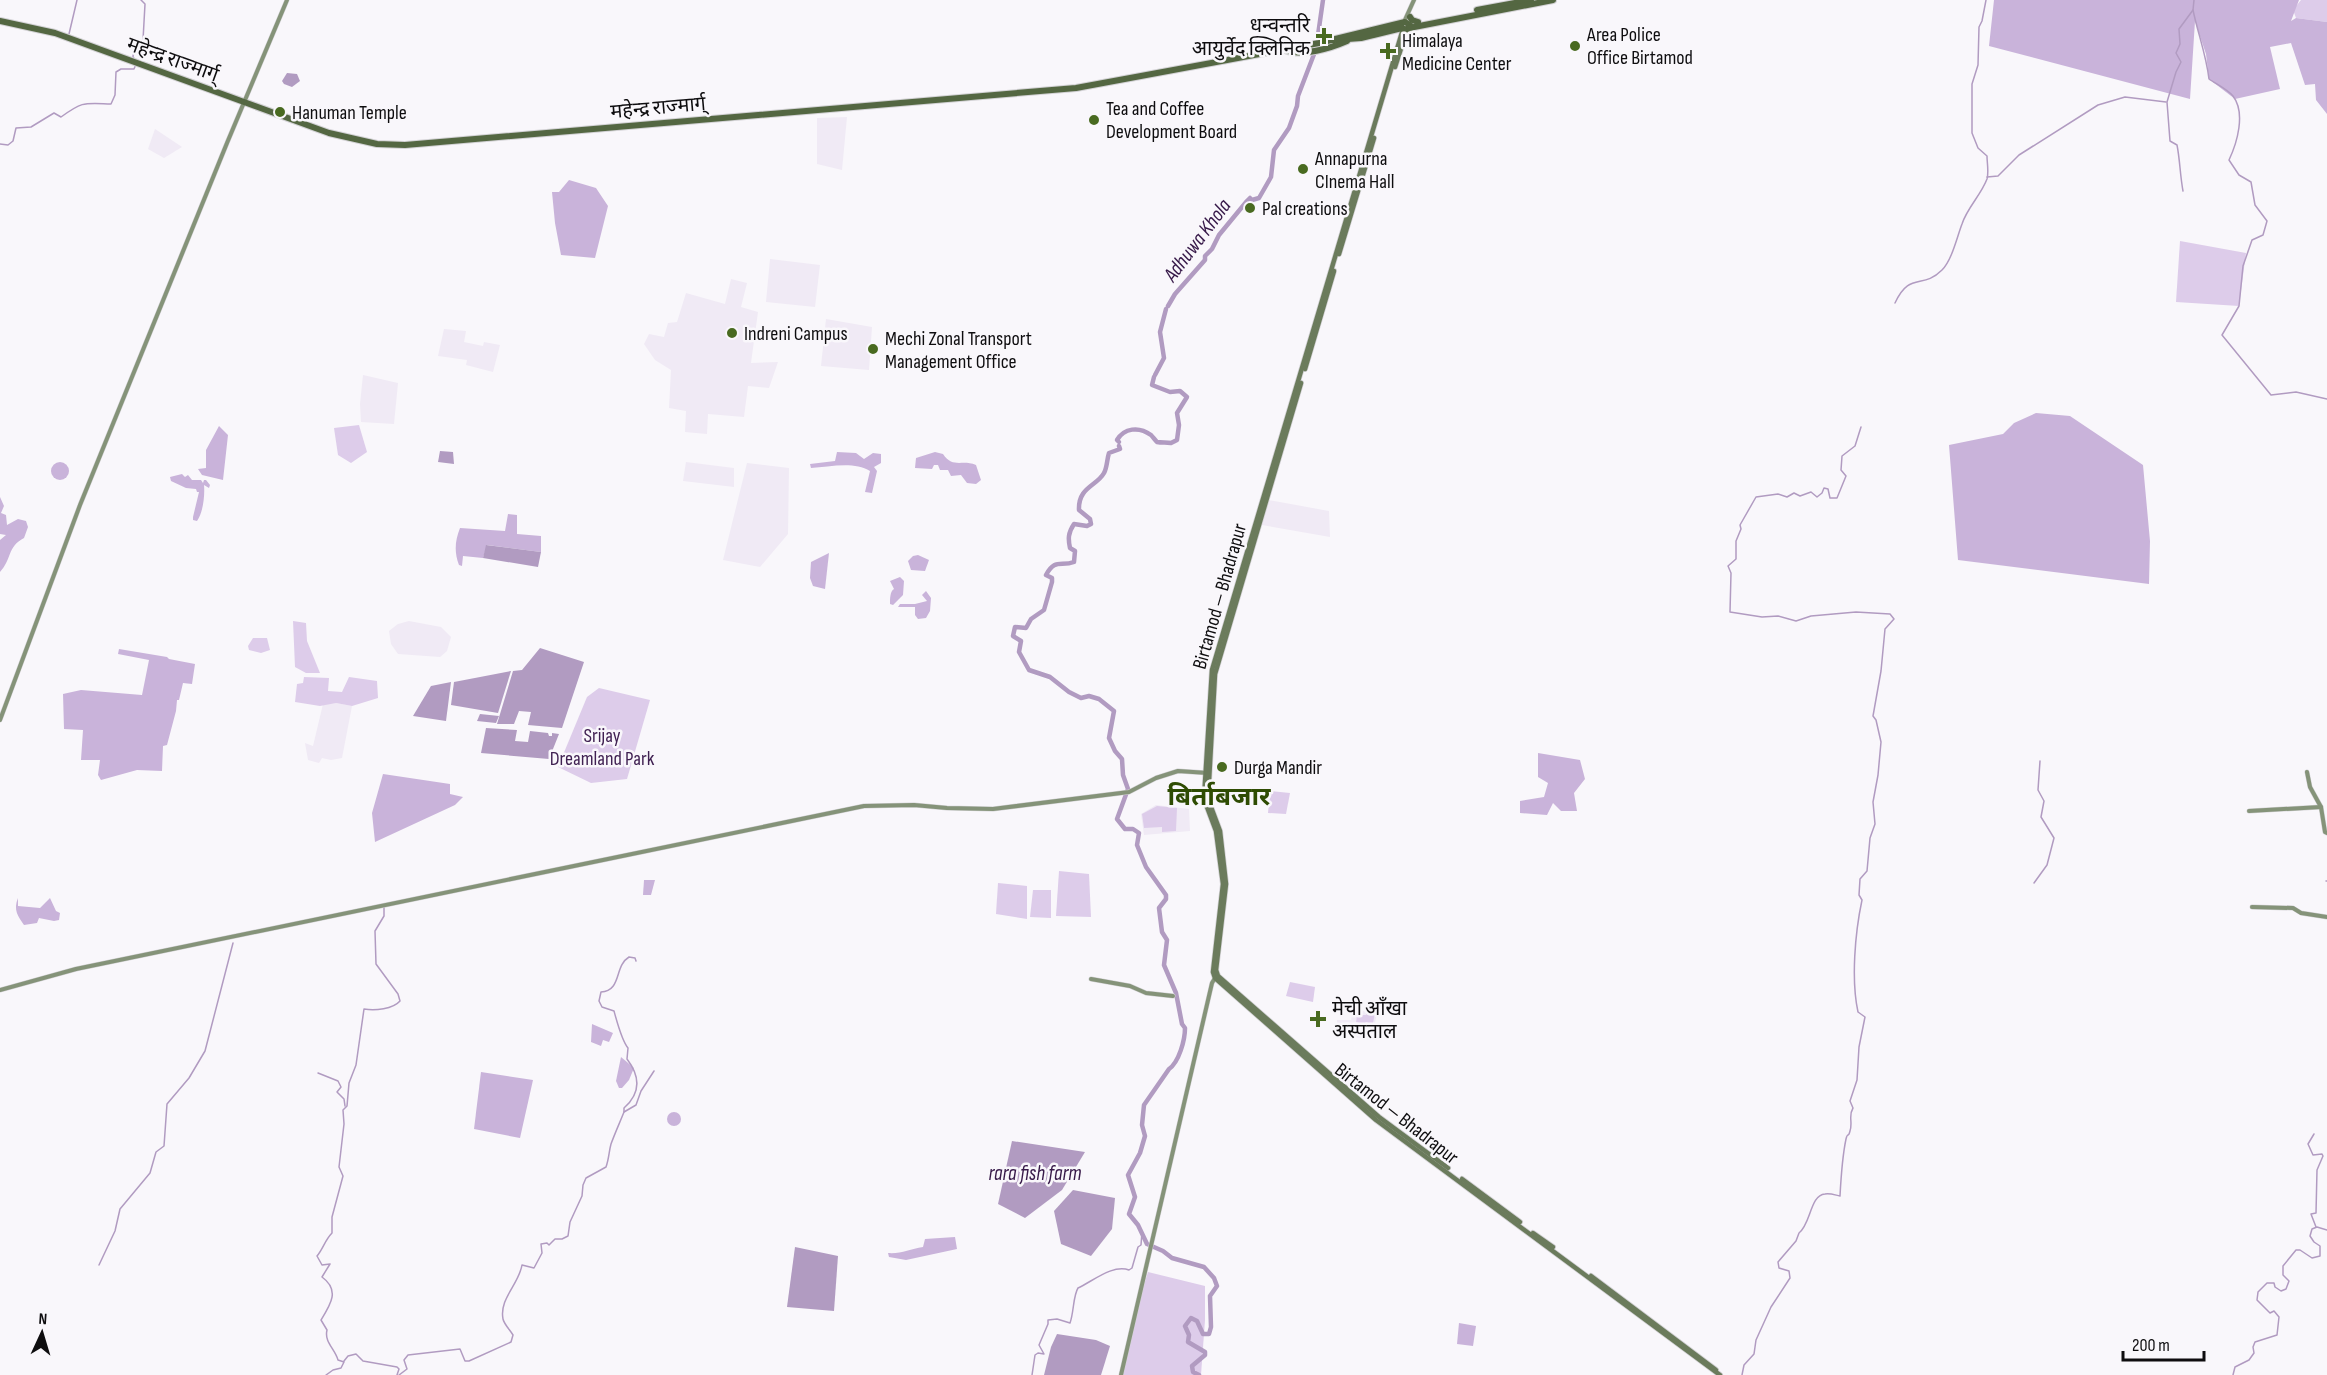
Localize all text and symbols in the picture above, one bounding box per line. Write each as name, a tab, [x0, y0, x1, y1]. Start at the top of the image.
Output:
place label: धन्वन्तरि आयुर्वेद क्लिनिक	[1192, 13, 1311, 61]
place label: Area Police Office Birtamod	[1586, 23, 1693, 70]
marker: धन्वन्तरि आयुर्वेद क्लिनिक	[1315, 27, 1333, 45]
place label: Himalaya Medicine Center	[1402, 29, 1512, 76]
street label: महेन्द्र राज्मार्ग्	[124, 31, 225, 89]
marker: Area Police Office Birtamod	[1568, 39, 1582, 53]
marker: Himalaya Medicine Center	[1379, 42, 1397, 60]
street label: महेन्द्र राज्मार्ग्	[609, 91, 710, 124]
place label: Tea and Coffee Development Board	[1106, 97, 1237, 144]
place label: Hanuman Temple	[292, 101, 407, 125]
marker: Hanuman Temple	[273, 105, 287, 119]
marker: Tea and Coffee Development Board	[1087, 113, 1101, 127]
place label: Annapurna CInema Hall	[1314, 147, 1394, 194]
marker: Annapurna CInema Hall	[1296, 162, 1310, 176]
water label: Adhuwa Khola	[1158, 194, 1237, 287]
place label: Pal creations	[1262, 197, 1348, 221]
marker: Pal creations	[1243, 201, 1257, 215]
place label: Indreni Campus	[744, 322, 848, 346]
marker: Indreni Campus	[725, 326, 739, 340]
place label: Mechi Zonal Transport Management Office	[885, 327, 1032, 374]
marker: Mechi Zonal Transport Management Office	[866, 342, 880, 356]
street label: Birtamod — Bhadrapur	[1188, 520, 1252, 672]
park label: Srijay Dreamland Park	[550, 724, 655, 771]
place label: Durga Mandir	[1234, 756, 1322, 780]
marker: Durga Mandir	[1215, 760, 1229, 774]
district label: बिर्ताबजार	[1167, 781, 1271, 813]
place label: मेची आँखा अस्पताल	[1332, 996, 1408, 1044]
marker: मेची आँखा अस्पताल	[1309, 1010, 1327, 1028]
street label: Birtamod — Bhadrapur	[1330, 1058, 1463, 1170]
water label: rara fish farm	[988, 1161, 1082, 1186]
north arrow	[12, 1303, 72, 1363]
text: N	[38, 1310, 48, 1329]
scale bar	[2123, 1324, 2204, 1362]
text: 200 m	[2132, 1335, 2170, 1356]

